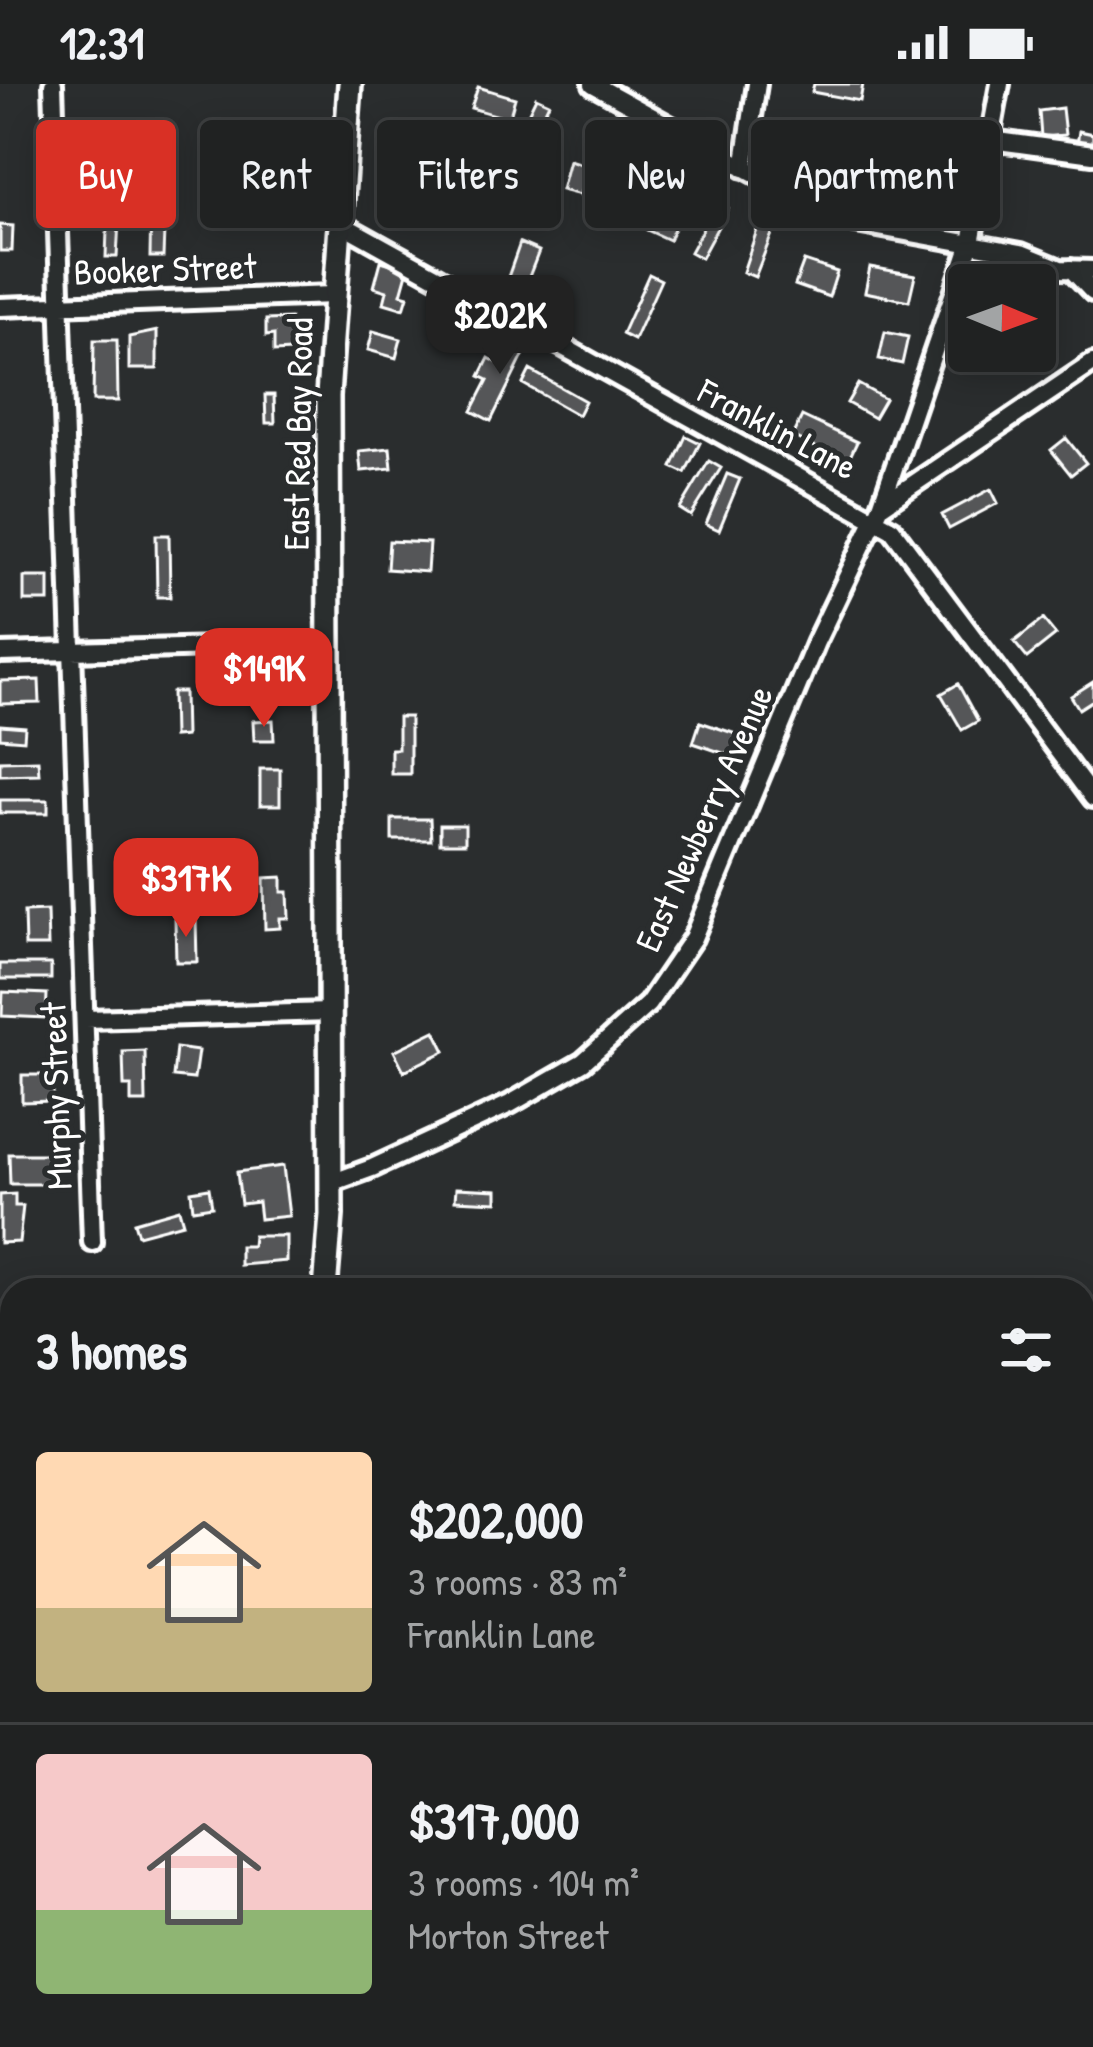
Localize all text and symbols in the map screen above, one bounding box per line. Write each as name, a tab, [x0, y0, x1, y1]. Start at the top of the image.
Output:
text: 12:31	[60, 12, 144, 73]
chip: Buy	[36, 120, 176, 228]
chip: Rent	[200, 120, 353, 228]
chip: Filters	[377, 120, 561, 228]
chip: New	[585, 120, 727, 228]
chip: Apartment	[751, 120, 1000, 228]
street label: Booker Street	[73, 240, 258, 296]
north arrow	[948, 264, 1056, 372]
map controls	[948, 264, 1056, 372]
pin: $202K	[416, 275, 584, 377]
text: $202K	[453, 287, 547, 340]
street label: East Red Bay Road	[270, 317, 324, 551]
street label: Franklin Lane	[689, 365, 866, 490]
pin: $149K	[180, 628, 348, 730]
text: $149K	[222, 640, 306, 693]
street label: East Newberry Avenue	[622, 677, 784, 959]
pin: $317K	[102, 838, 270, 940]
text: $317K	[140, 850, 232, 903]
street label: Murphy Street	[27, 1001, 83, 1191]
text: 3 homes	[36, 1316, 187, 1385]
icon: filters	[993, 1317, 1059, 1383]
text: $202,000	[408, 1485, 583, 1554]
icon: home	[132, 1500, 276, 1644]
text: 3 rooms · 83 m²	[408, 1554, 627, 1607]
text: Franklin Lane	[408, 1607, 595, 1660]
text: $317,000	[408, 1786, 579, 1855]
icon: home	[132, 1802, 276, 1946]
text: 3 rooms · 104 m²	[408, 1855, 639, 1908]
text: Morton Street	[408, 1908, 608, 1961]

